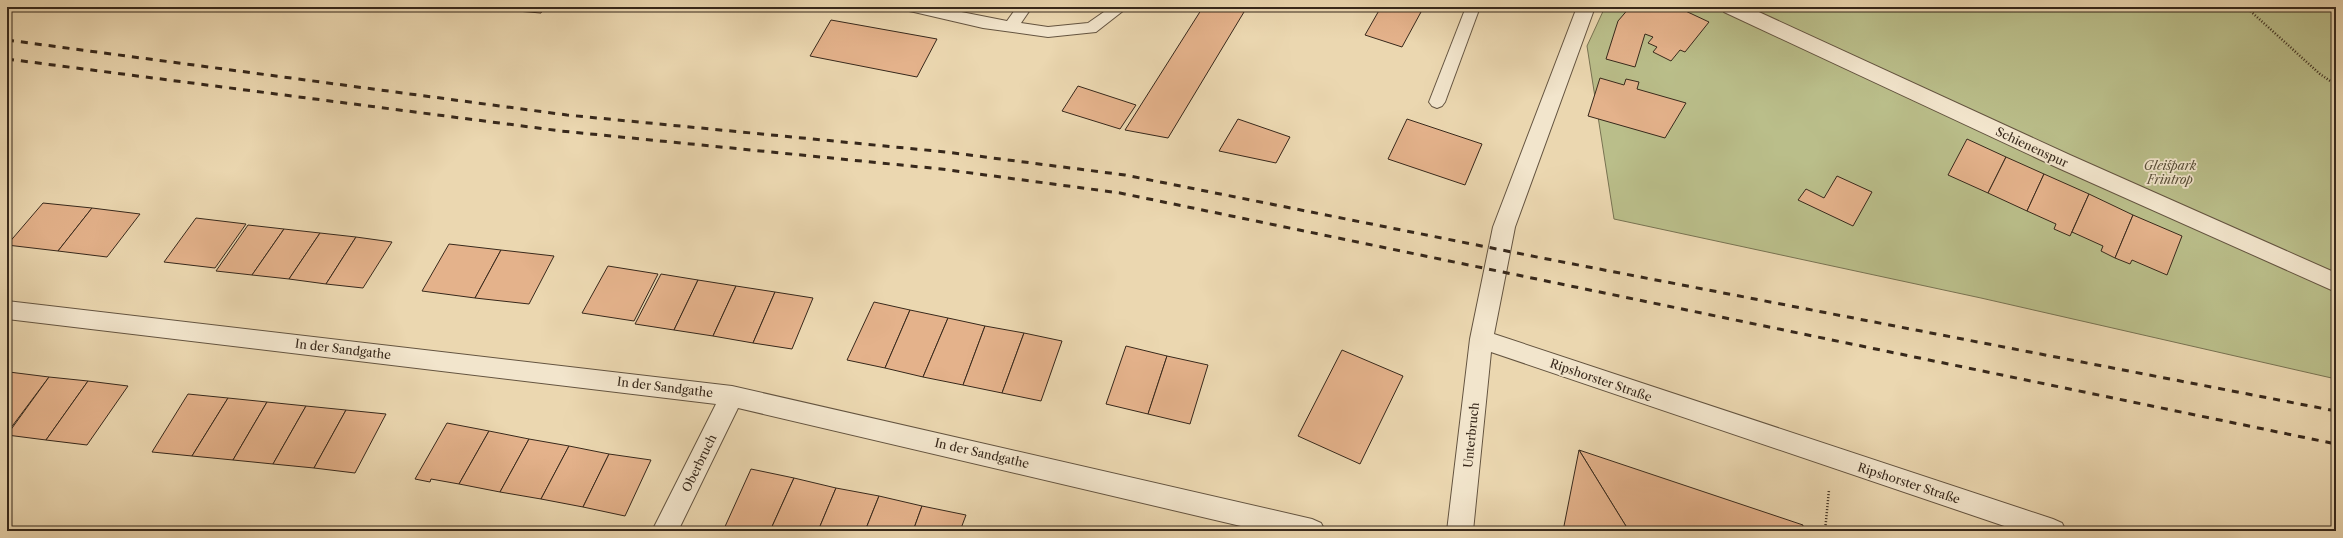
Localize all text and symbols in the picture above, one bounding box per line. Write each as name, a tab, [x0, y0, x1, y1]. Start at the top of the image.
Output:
street label: Schienenspur	[1993, 124, 2071, 170]
park label: Gleispark Frintrop	[2144, 158, 2197, 187]
street label: In der Sandgathe	[294, 336, 392, 362]
street label: Ripshorster Straße	[1548, 356, 1654, 405]
street label: In der Sandgathe	[616, 374, 714, 400]
street label: Unterbruch	[1460, 401, 1482, 469]
street label: Oberbruch	[679, 431, 720, 494]
street label: In der Sandgathe	[933, 435, 1031, 471]
street label: Ripshorster Straße	[1856, 459, 1962, 507]

